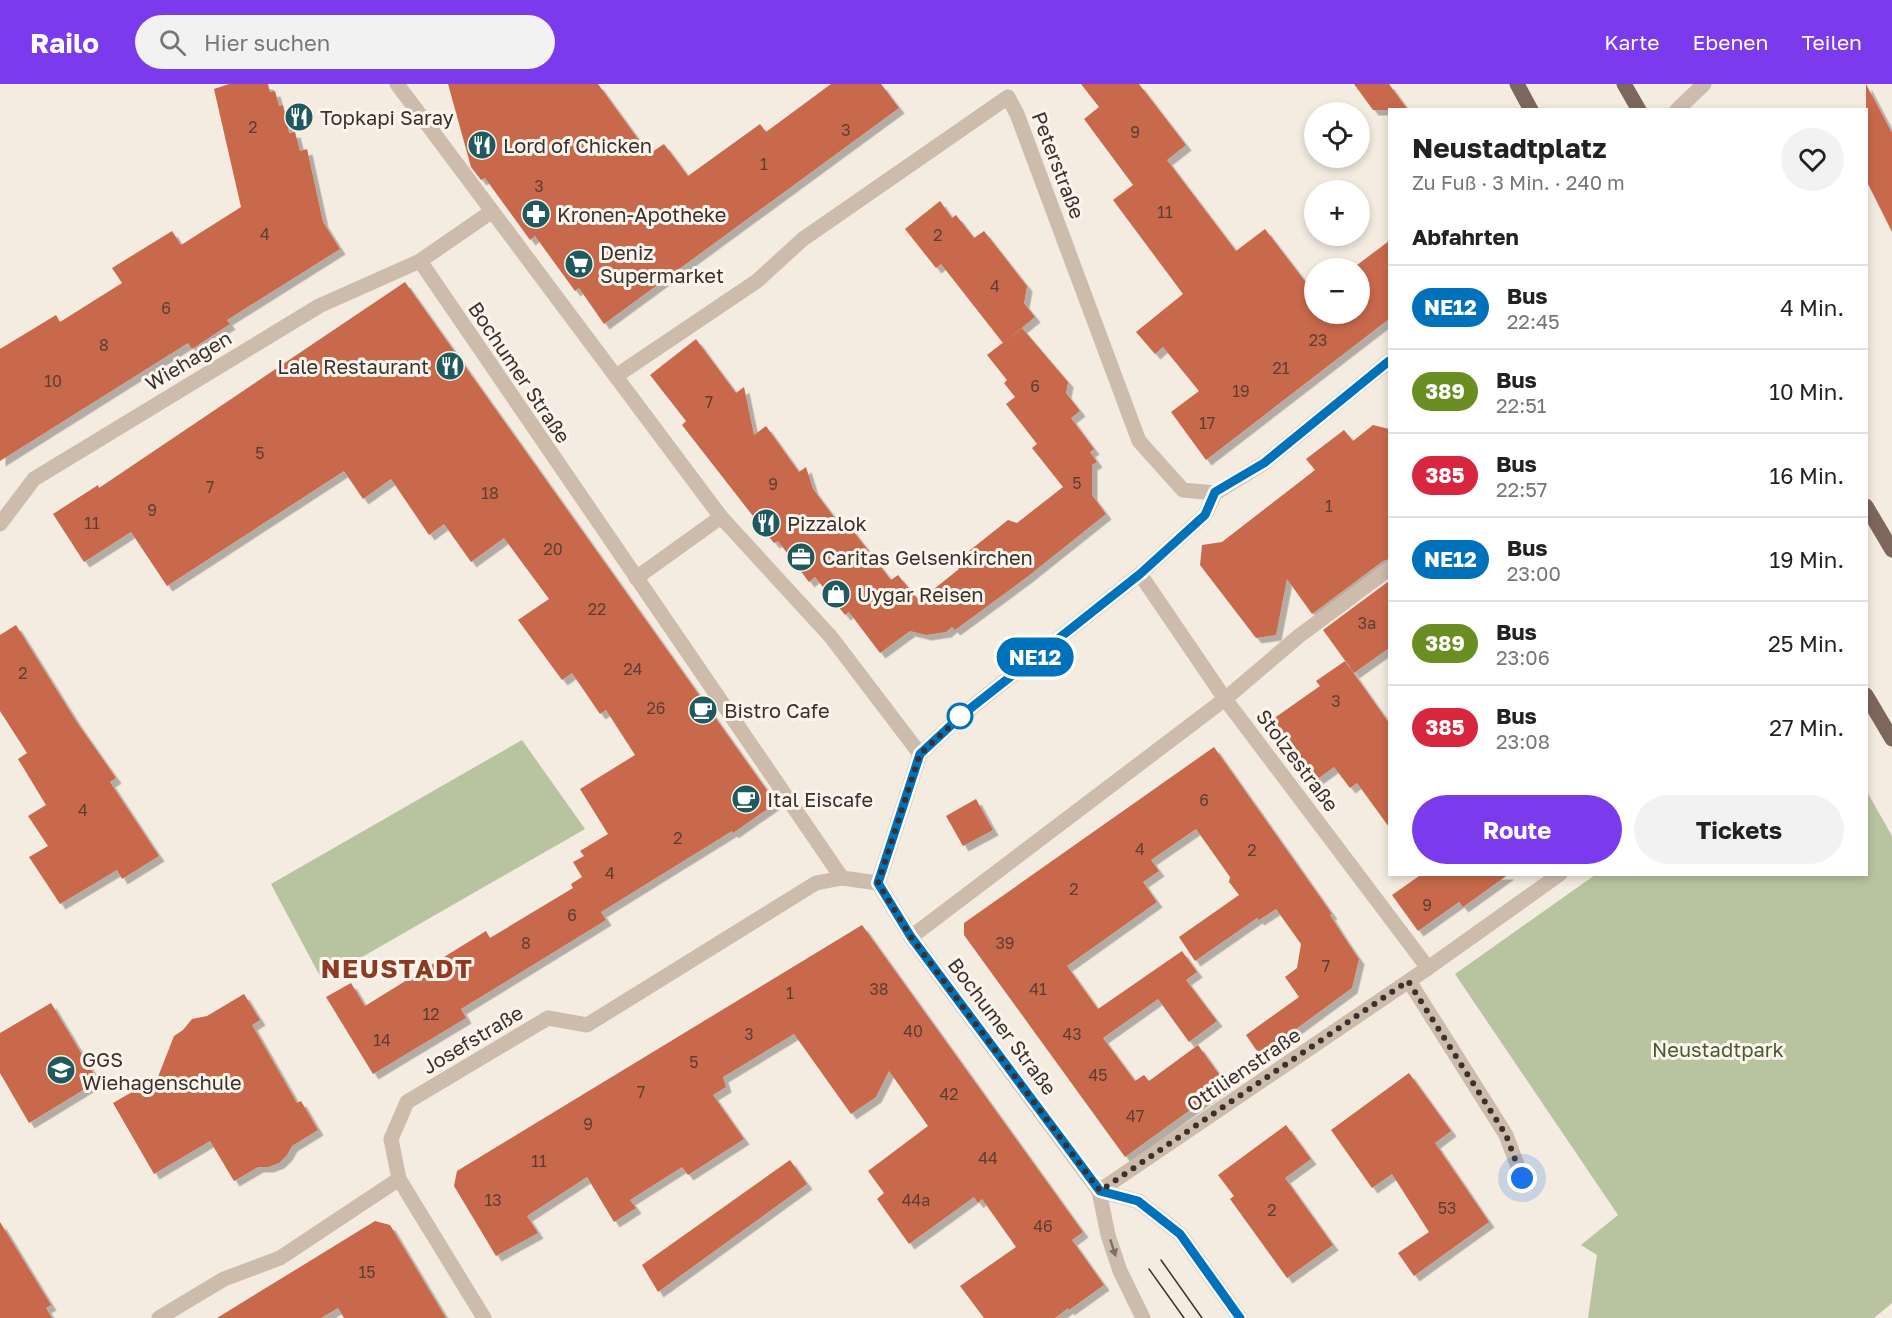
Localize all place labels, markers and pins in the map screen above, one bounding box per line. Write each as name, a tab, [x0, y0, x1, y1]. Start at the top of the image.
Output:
restaurant icon: Topkapi Saray	[283, 101, 315, 133]
place label: Topkapi Saray	[320, 105, 454, 129]
restaurant icon: Lord of Chicken	[466, 129, 498, 161]
place label: Lord of Chicken	[503, 133, 652, 157]
pharmacy icon: Kronen-Apotheke	[520, 198, 552, 230]
place label: Kronen-Apotheke	[557, 202, 726, 226]
place label: Deniz Supermarket	[600, 240, 724, 287]
supermarket icon: Deniz Supermarket	[563, 248, 595, 280]
restaurant icon: Lale Restaurant	[434, 350, 466, 382]
place label: Lale Restaurant	[277, 354, 429, 378]
restaurant icon: Pizzalok	[750, 507, 782, 539]
place label: Pizzalok	[787, 511, 867, 535]
office icon: Caritas Gelsenkirchen	[785, 541, 817, 573]
place label: Caritas Gelsenkirchen	[822, 545, 1033, 569]
shop icon: Uygar Reisen	[820, 578, 852, 610]
place label: Uygar Reisen	[857, 582, 984, 606]
cafe icon: Bistro Cafe	[687, 694, 719, 726]
place label: Bistro Cafe	[724, 698, 830, 722]
unlabelled marker	[947, 703, 973, 729]
cafe icon: Ital Eiscafe	[730, 783, 762, 815]
place label: Ital Eiscafe	[767, 787, 873, 811]
place label: GGS Wiehagenschule	[82, 1047, 242, 1094]
school or university icon: GGS Wiehagenschule	[45, 1054, 77, 1086]

